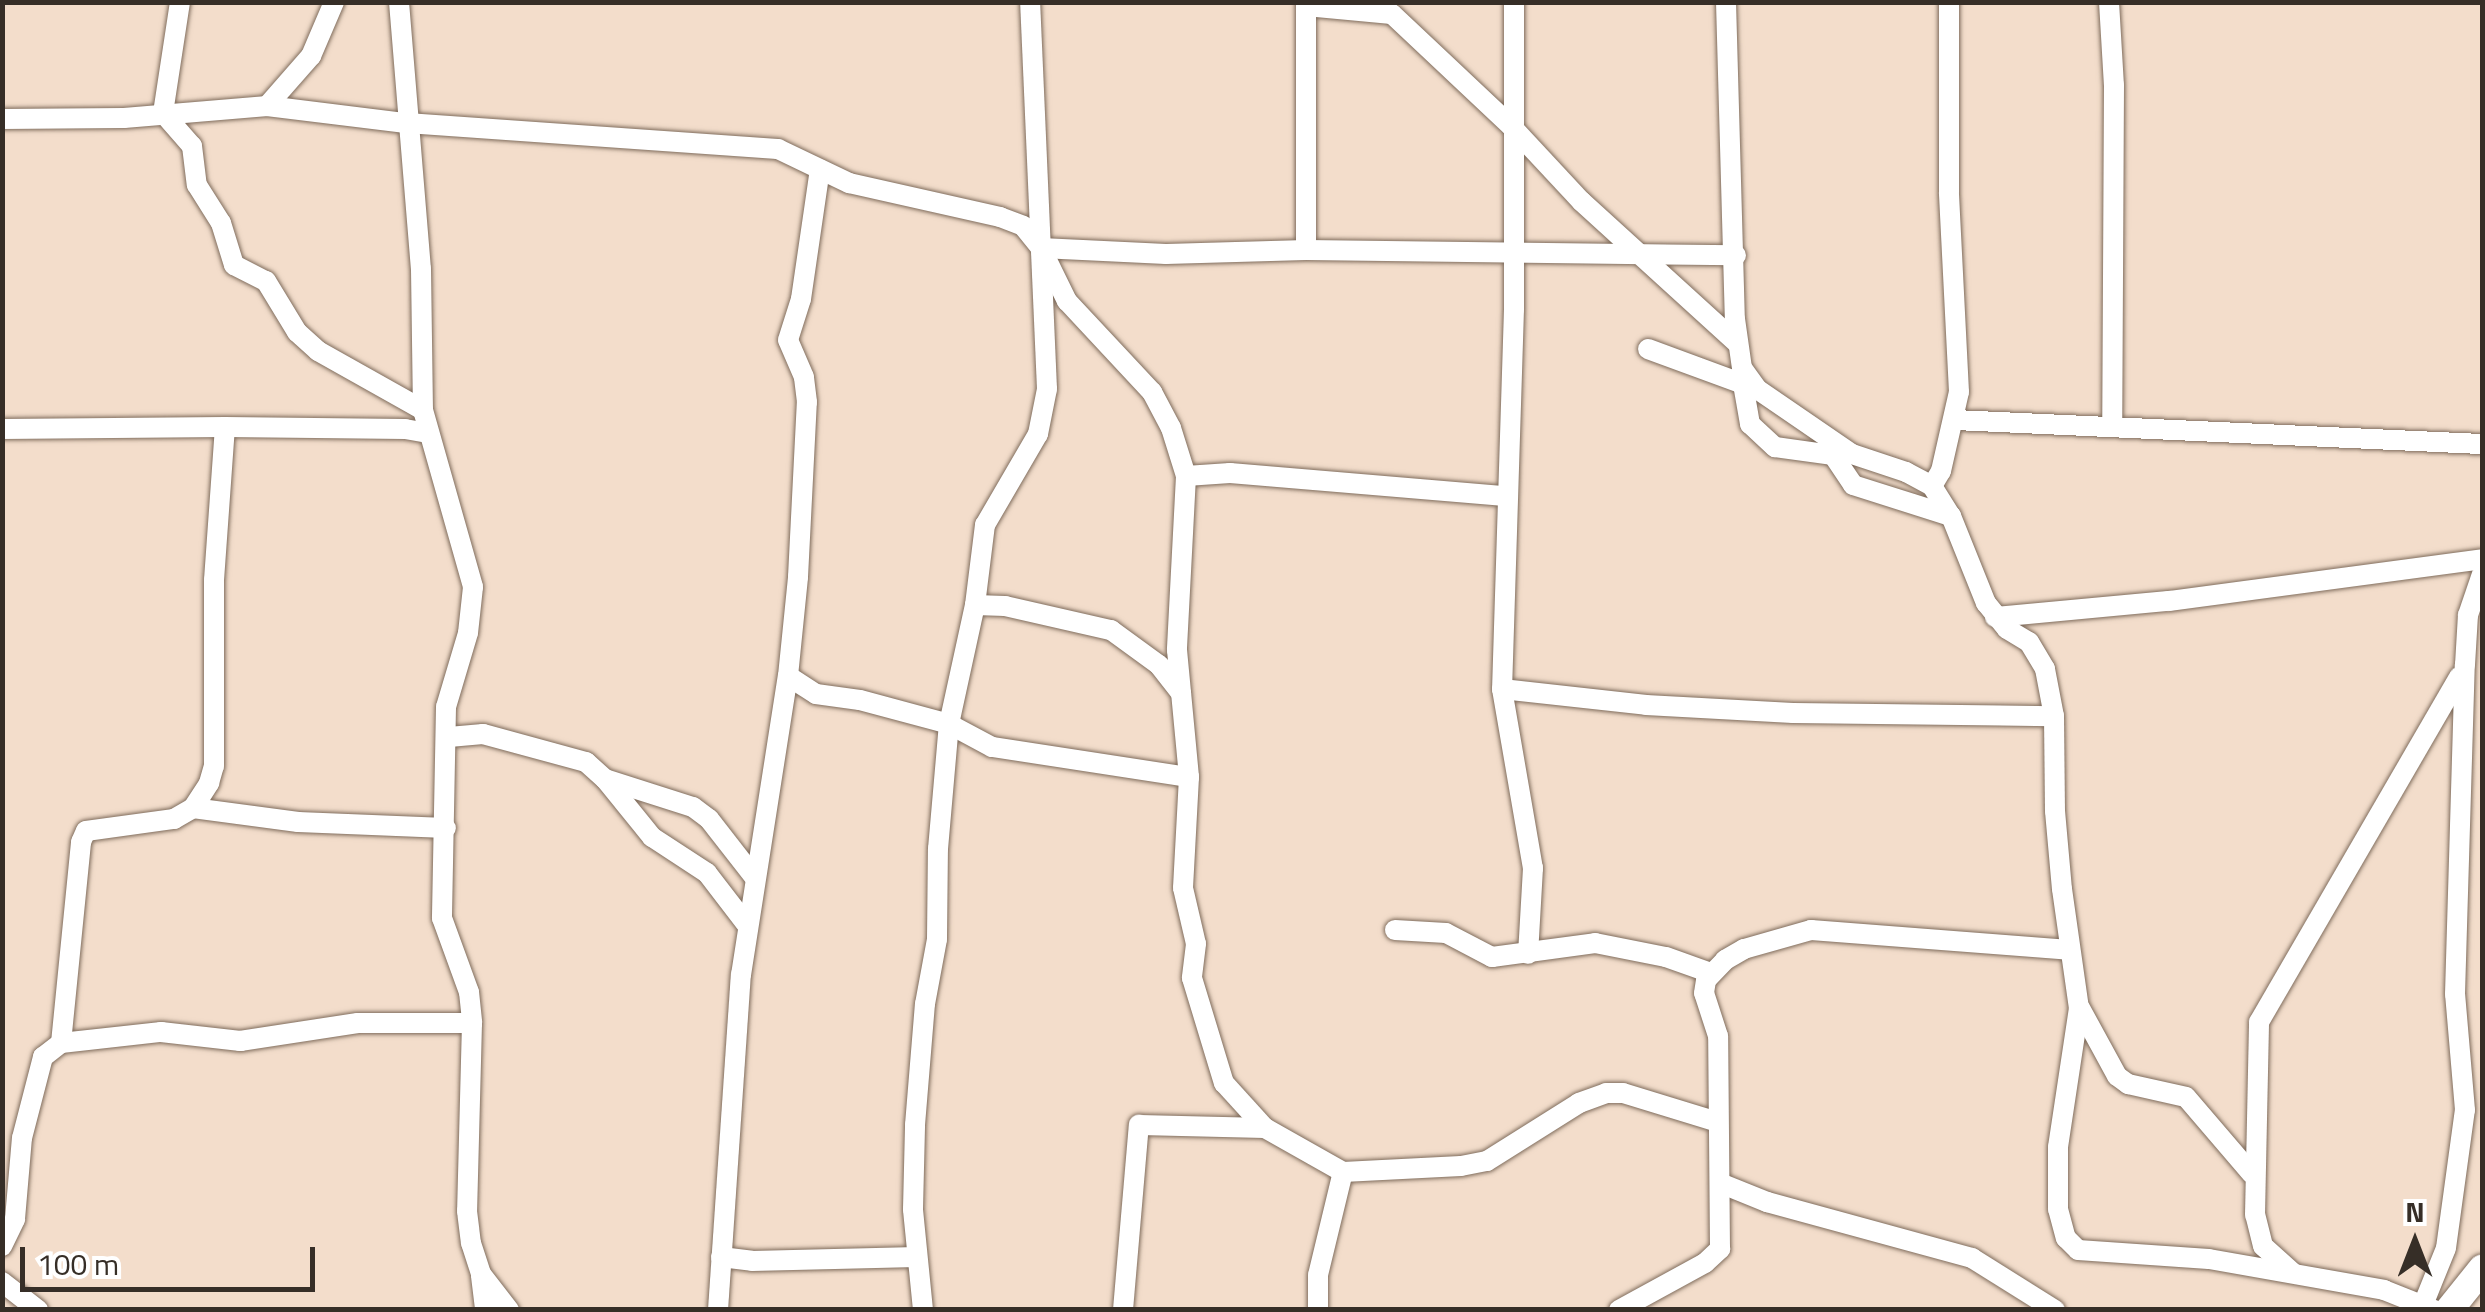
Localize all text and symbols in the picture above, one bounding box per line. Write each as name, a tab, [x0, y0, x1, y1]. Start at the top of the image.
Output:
text: N	[2405, 1190, 2425, 1233]
north arrow	[2365, 1192, 2465, 1292]
scale bar	[25, 1227, 320, 1289]
text: 100 m	[37, 1241, 119, 1287]

